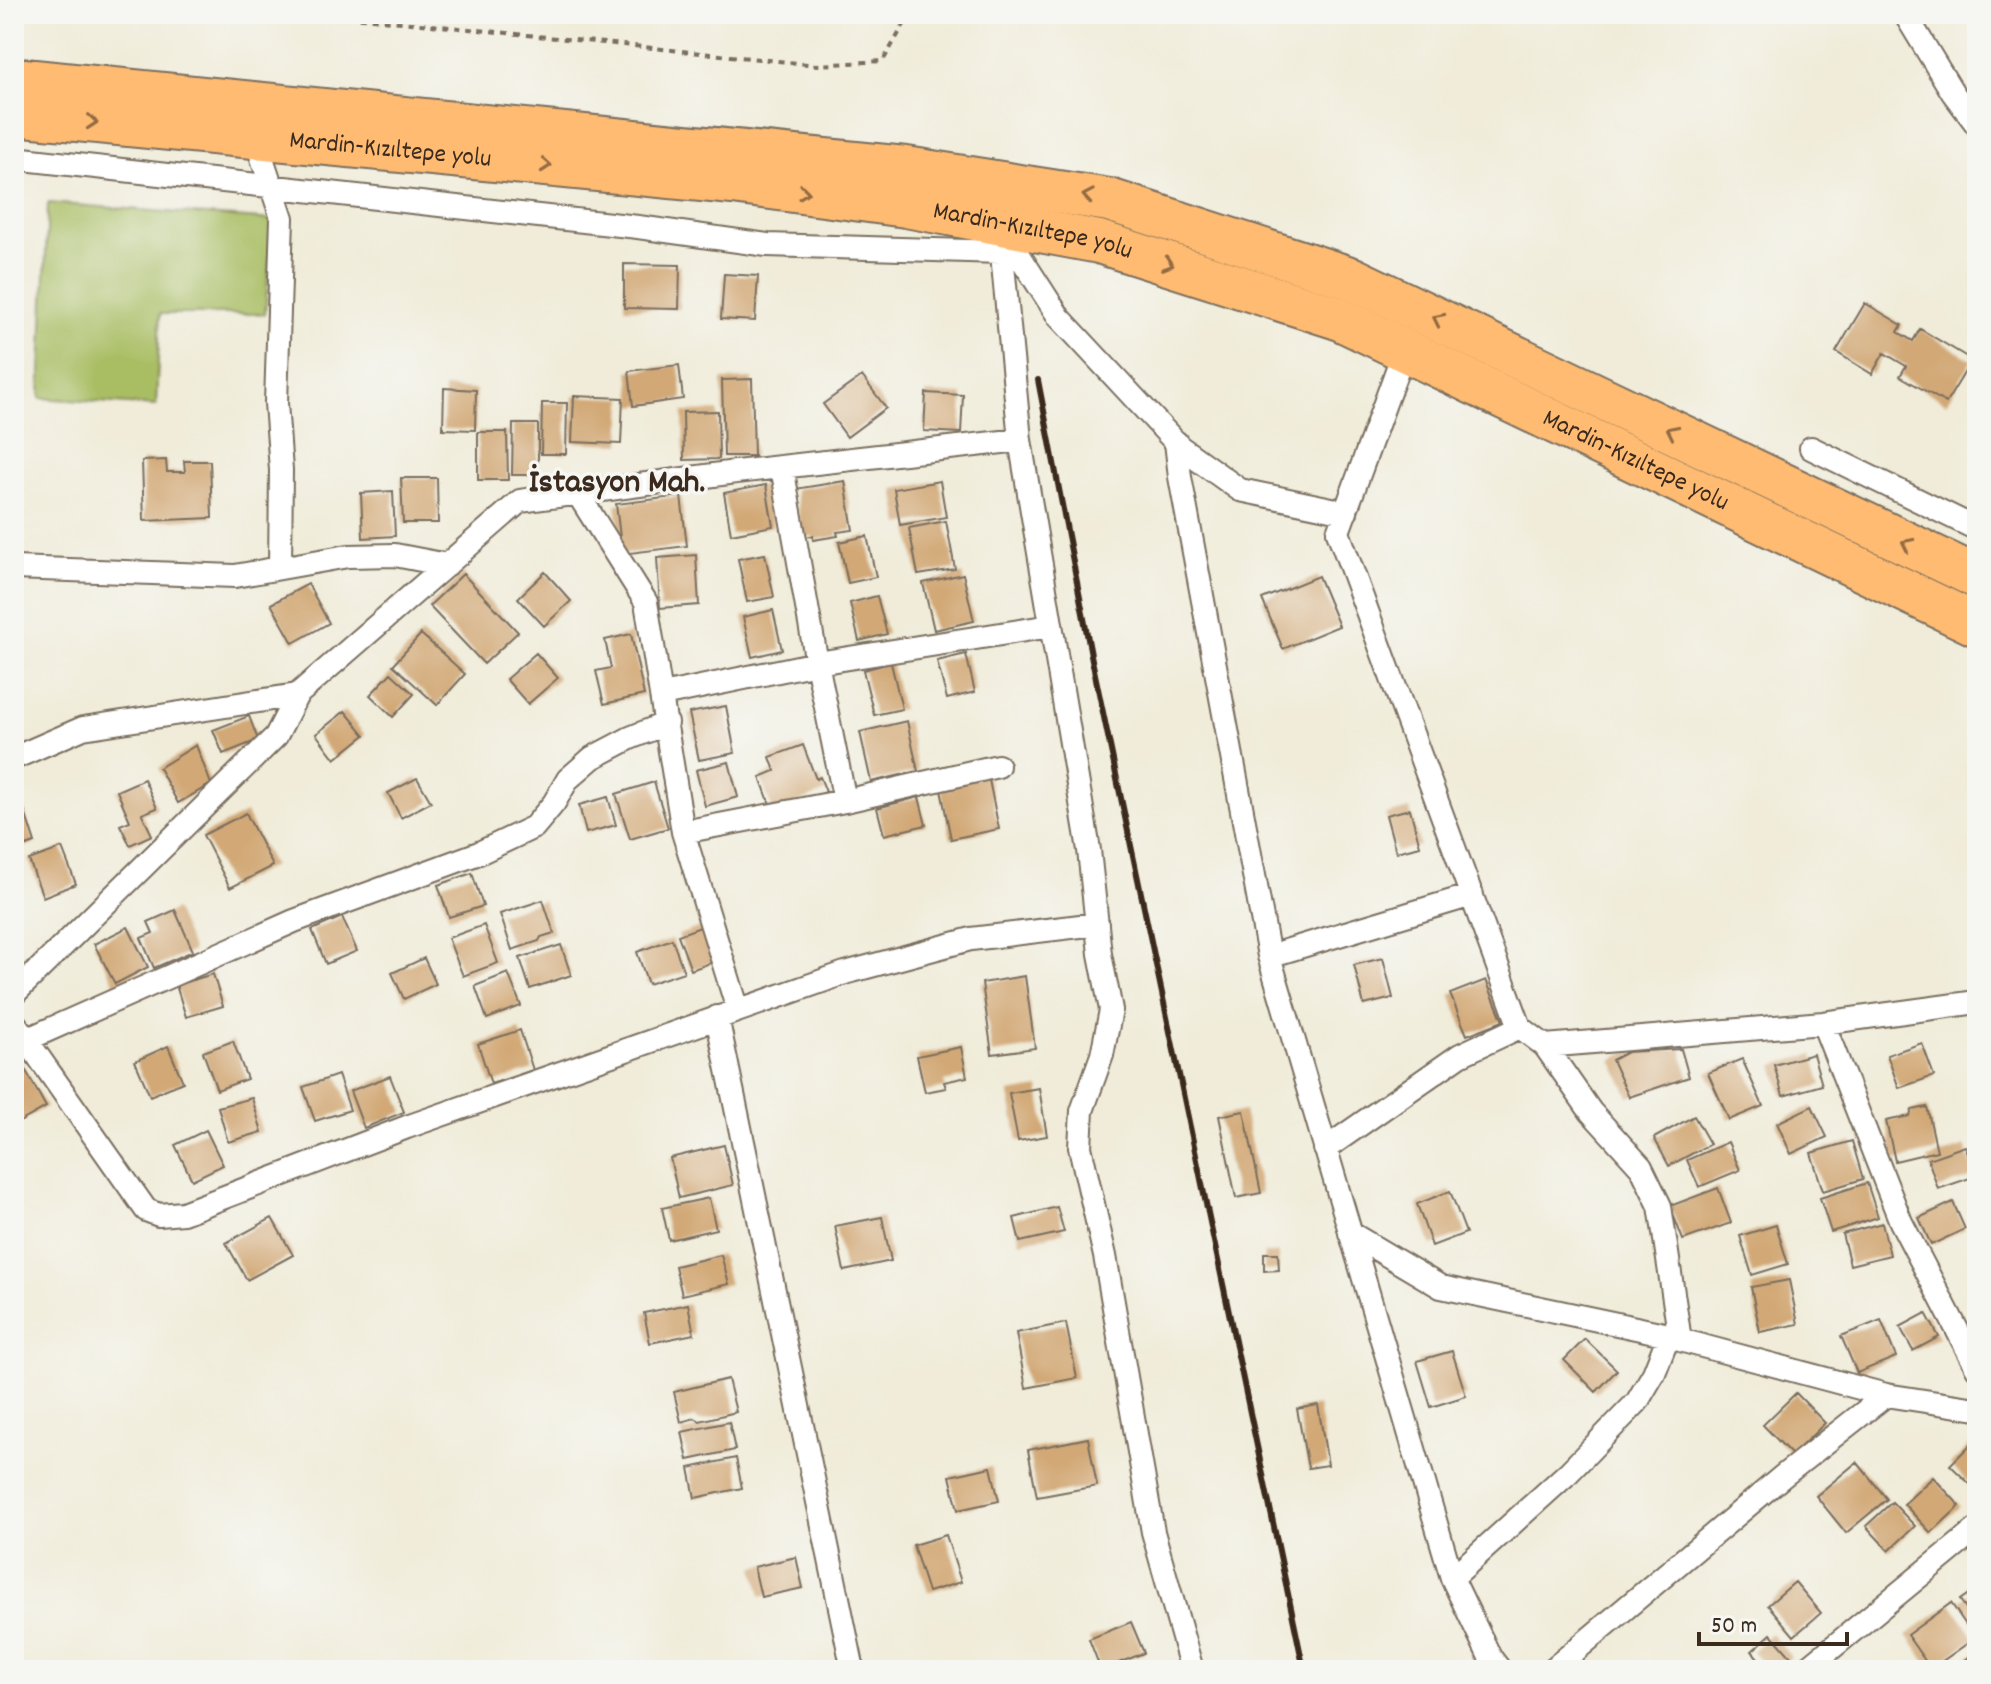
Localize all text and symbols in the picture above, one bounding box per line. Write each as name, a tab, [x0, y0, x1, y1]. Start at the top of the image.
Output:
one-way arrow	[86, 113, 99, 130]
street label: Mardin-Kızıltepe yolu	[288, 122, 493, 178]
one-way arrow	[540, 156, 553, 173]
one-way arrow	[797, 183, 811, 200]
one-way arrow	[1081, 188, 1094, 205]
street label: Mardin-Kızıltepe yolu	[930, 193, 1137, 270]
one-way arrow	[1161, 255, 1175, 271]
one-way arrow	[1431, 313, 1446, 329]
street label: Mardin-Kızıltepe yolu	[1536, 400, 1735, 521]
one-way arrow	[1666, 425, 1681, 441]
district label: İstasyon Mah.	[529, 460, 705, 509]
one-way arrow	[1900, 538, 1915, 553]
scale bar	[1699, 1596, 1847, 1646]
text: 50 m	[1711, 1610, 1757, 1644]

